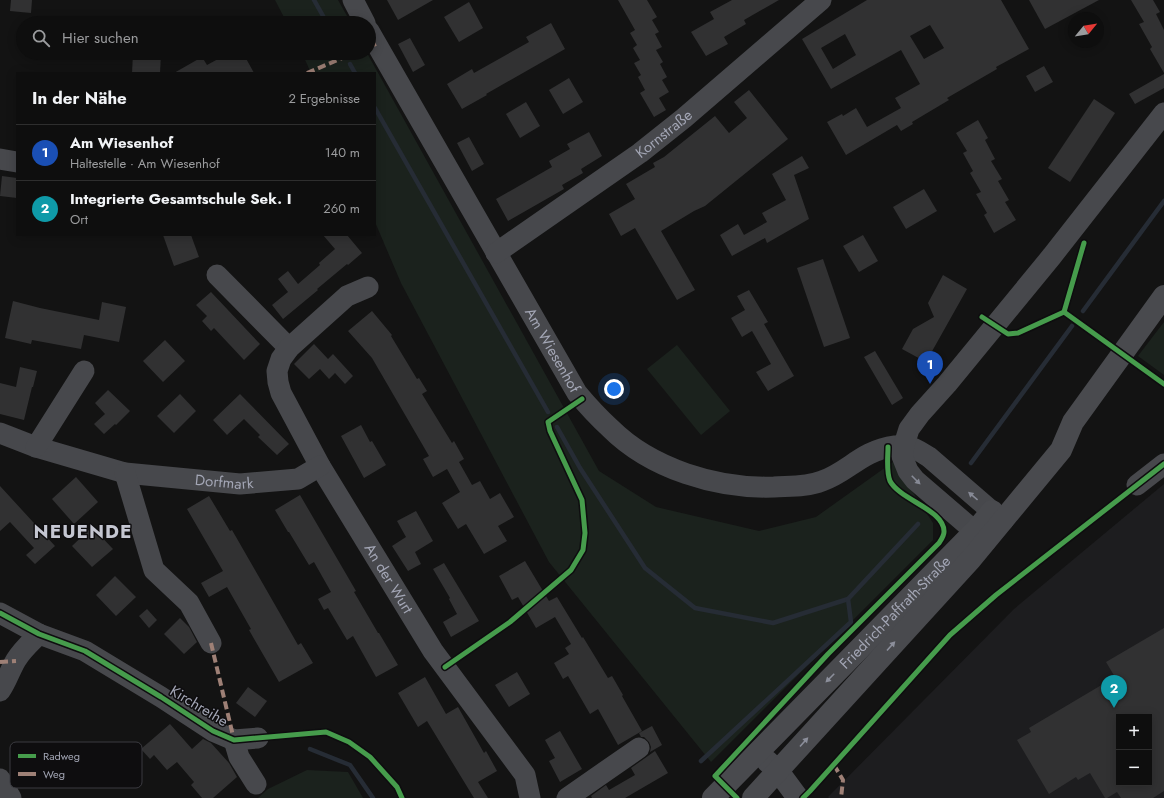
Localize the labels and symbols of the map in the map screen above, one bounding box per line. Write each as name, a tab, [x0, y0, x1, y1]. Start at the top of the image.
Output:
north arrow	[1068, 12, 1104, 48]
street label: Kornstraße	[631, 104, 698, 164]
street label: Am Wiesenhof	[519, 304, 586, 397]
pin: 1	[917, 351, 943, 384]
your location	[604, 379, 624, 399]
street label: Dorfmark	[194, 469, 255, 495]
one-way arrow	[911, 475, 921, 485]
one-way arrow	[968, 491, 979, 500]
district label: NEUENDE	[34, 518, 132, 545]
street label: An der Wurt	[359, 539, 419, 618]
street label: Friedrich-Paffrath-Straße	[834, 551, 956, 674]
one-way arrow	[887, 641, 896, 651]
one-way arrow	[825, 673, 835, 683]
pin: 2	[1101, 675, 1127, 708]
street label: Kirchreihe	[166, 680, 233, 732]
one-way arrow	[799, 737, 809, 747]
legend	[10, 742, 142, 788]
text: Radweg	[43, 748, 80, 764]
text: Weg	[43, 766, 65, 782]

